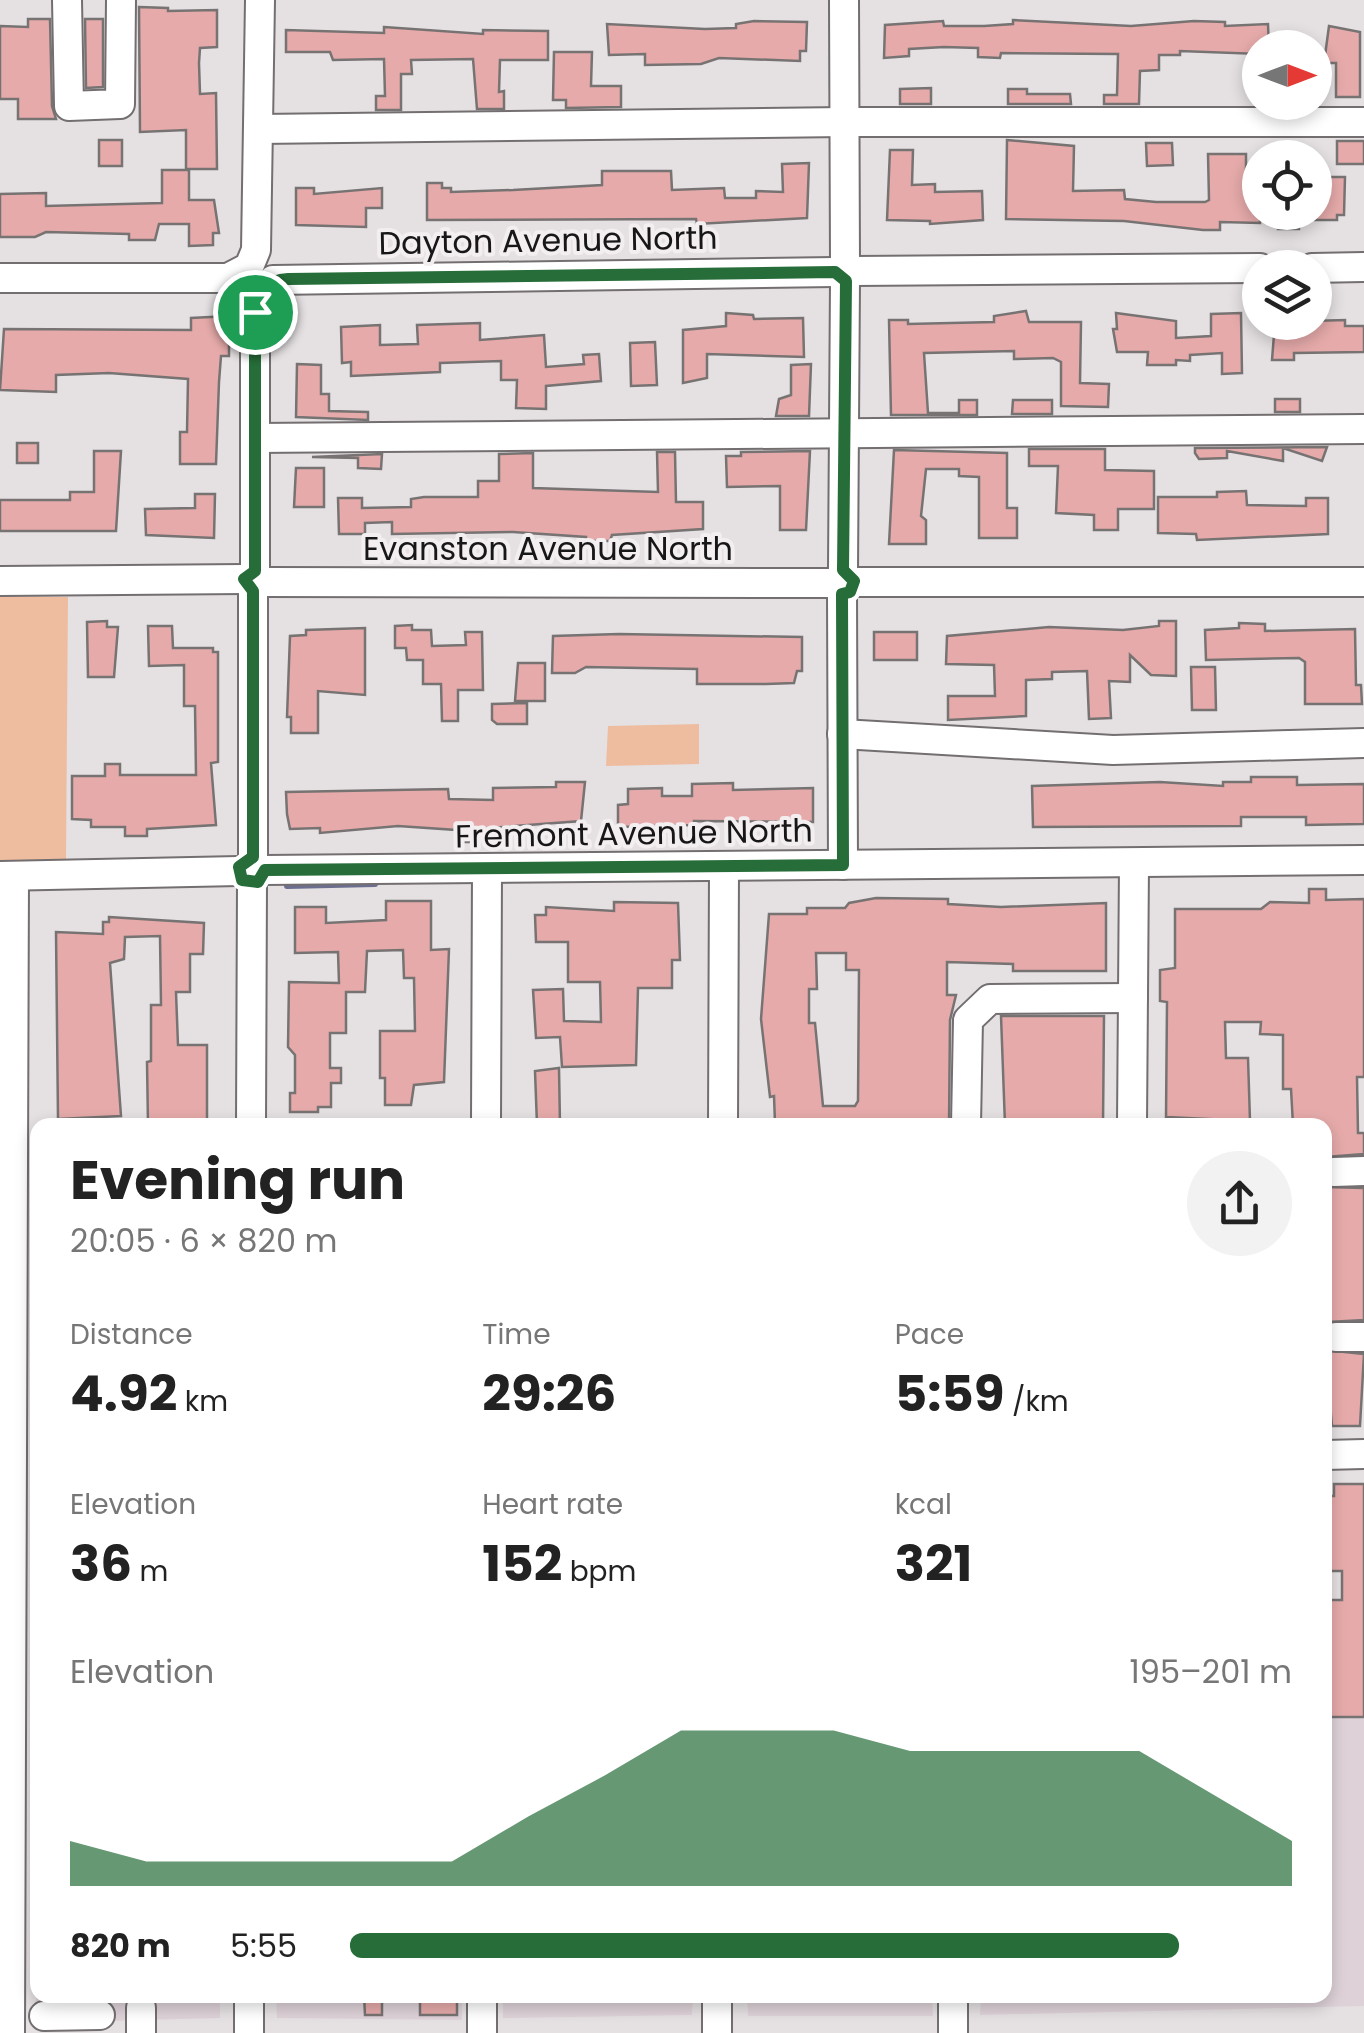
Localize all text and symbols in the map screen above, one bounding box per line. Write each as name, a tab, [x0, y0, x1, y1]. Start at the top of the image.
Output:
north arrow	[1242, 30, 1332, 120]
map controls	[1242, 30, 1332, 340]
button: locate	[1242, 140, 1332, 230]
street label: Dayton Avenue North	[378, 215, 718, 265]
button: layers	[1242, 250, 1332, 340]
pin	[213, 270, 298, 355]
icon: arrive	[228, 285, 283, 340]
street label: Evanston Avenue North	[363, 526, 733, 571]
street label: Fremont Avenue North	[455, 807, 813, 859]
text: Evening run	[70, 1141, 405, 1218]
button: share	[1187, 1151, 1292, 1256]
text: 20:05 · 6 × 820 m	[70, 1218, 338, 1263]
text: Distance	[70, 1315, 193, 1354]
text: Time	[482, 1315, 551, 1354]
text: Pace	[895, 1315, 964, 1354]
text: 4.92	[70, 1358, 177, 1429]
text: 29:26	[482, 1358, 616, 1429]
text: 5:59	[895, 1358, 1005, 1429]
text: km	[177, 1382, 228, 1421]
text: /km	[1005, 1382, 1069, 1421]
text: Elevation	[70, 1485, 196, 1524]
text: Heart rate	[482, 1485, 623, 1524]
text: kcal	[895, 1485, 952, 1524]
text: 36	[70, 1528, 132, 1599]
text: 152	[482, 1528, 562, 1599]
text: 321	[895, 1528, 972, 1599]
text: m	[132, 1552, 168, 1591]
text: bpm	[562, 1552, 636, 1591]
text: Elevation	[70, 1649, 214, 1694]
text: 195–201 m	[1130, 1649, 1292, 1694]
text: 820 m	[70, 1923, 171, 1968]
text: 5:55	[230, 1923, 297, 1968]

